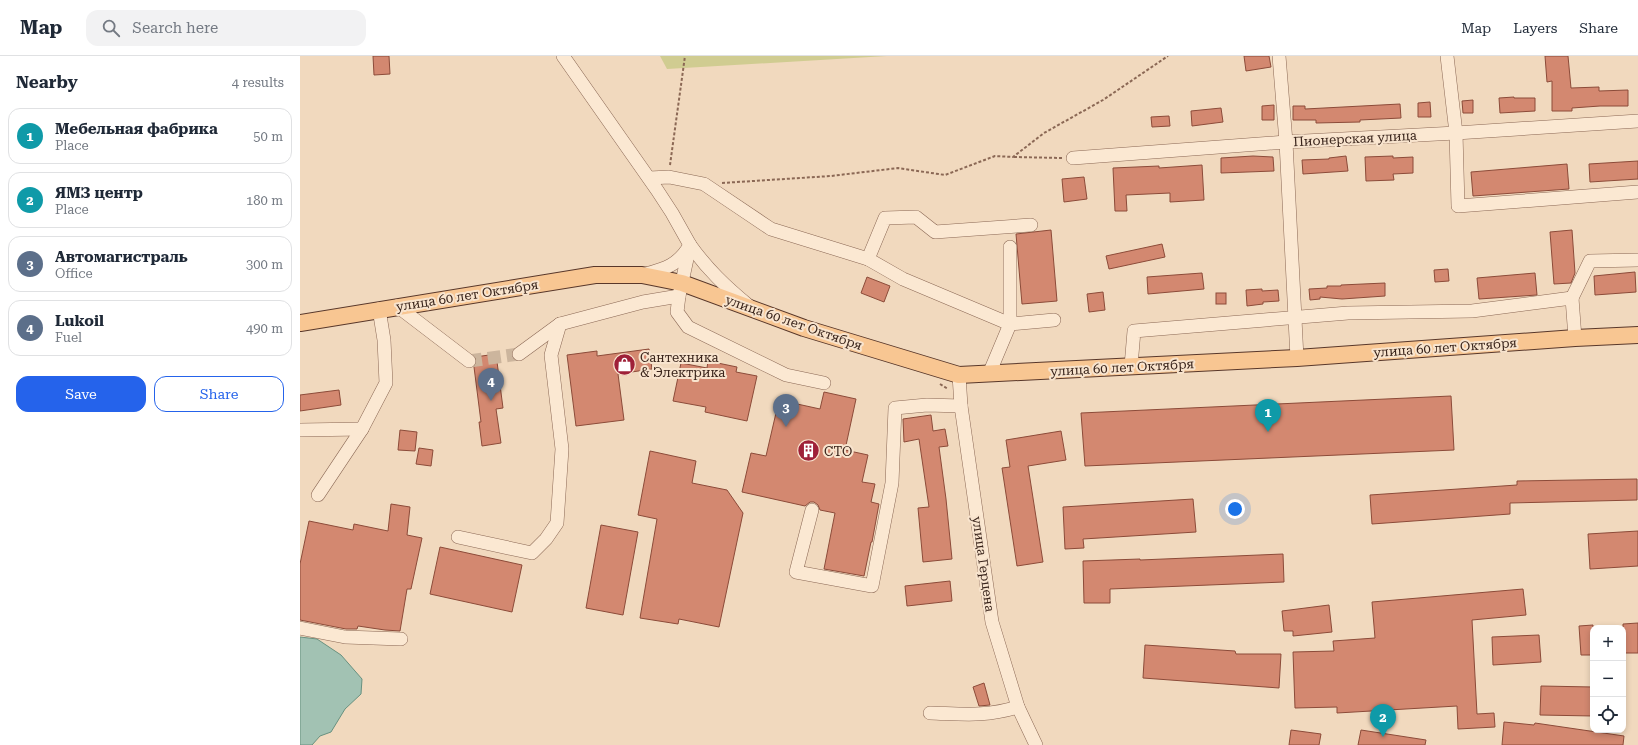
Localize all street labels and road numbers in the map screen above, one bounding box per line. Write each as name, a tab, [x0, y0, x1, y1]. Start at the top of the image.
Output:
street label: Пионерская улица	[1293, 128, 1417, 149]
street label: улица 60 лет Октября	[395, 277, 539, 314]
street label: улица 60 лет Октября	[723, 292, 864, 353]
street label: улица 60 лет Октября	[1373, 335, 1517, 360]
street label: улица 60 лет Октября	[1050, 356, 1194, 379]
street label: улица Герцена	[969, 515, 998, 613]

